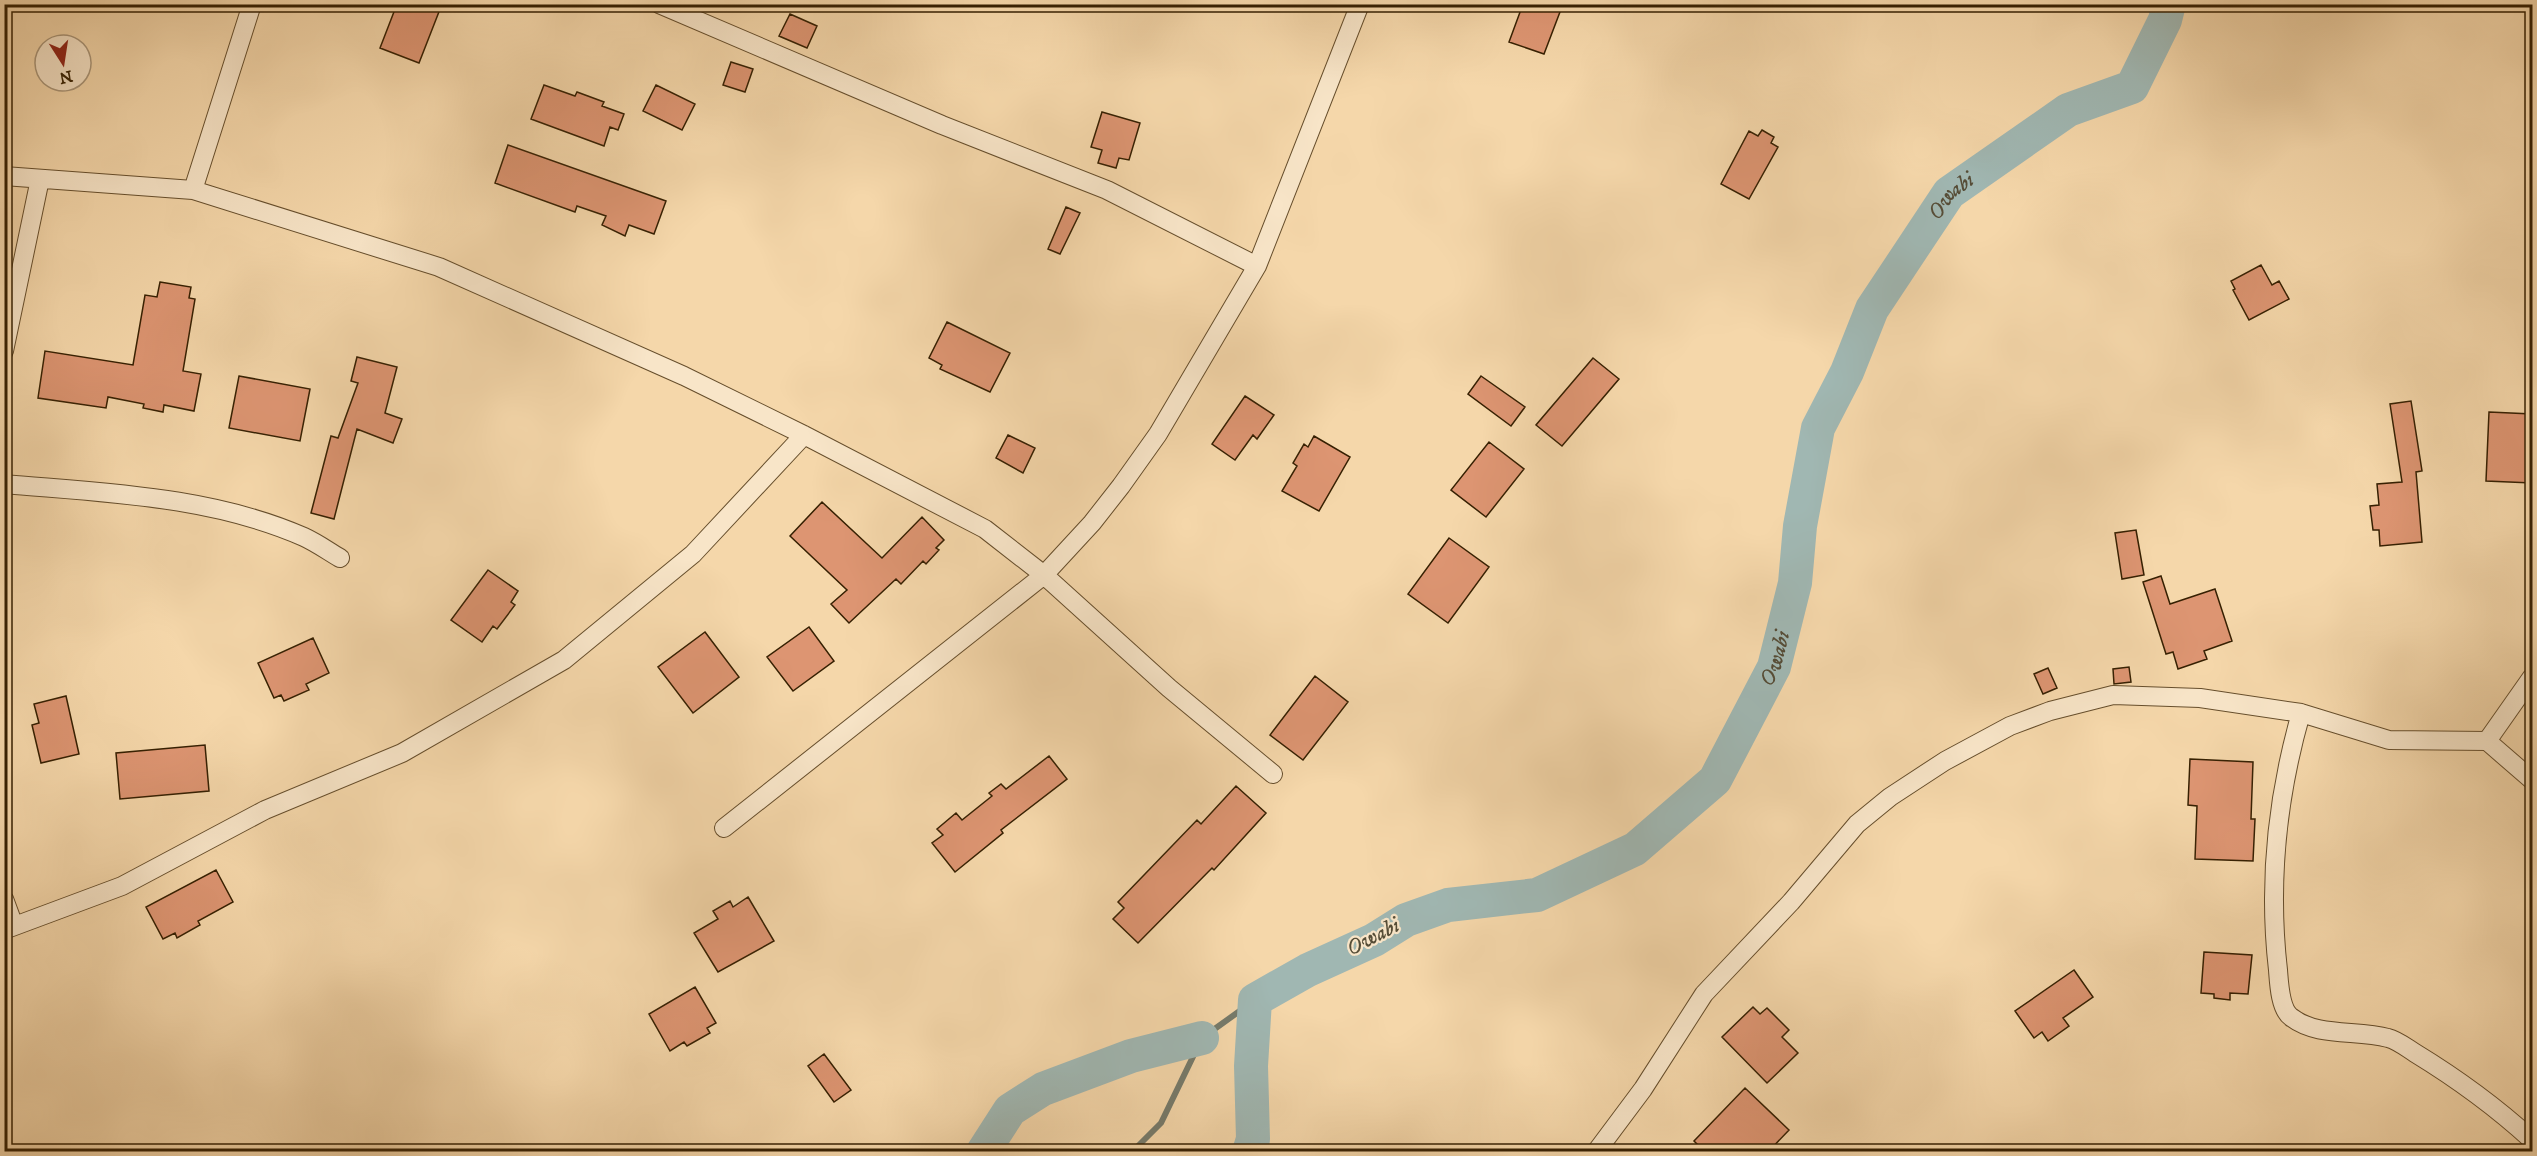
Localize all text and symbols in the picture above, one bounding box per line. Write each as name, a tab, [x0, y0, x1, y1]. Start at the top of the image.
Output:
north arrow	[33, 33, 93, 93]
text: N	[57, 66, 74, 88]
water label: Owabi	[1922, 166, 1980, 225]
water label: Owabi	[1753, 627, 1796, 691]
water label: Owabi	[1342, 911, 1405, 962]

